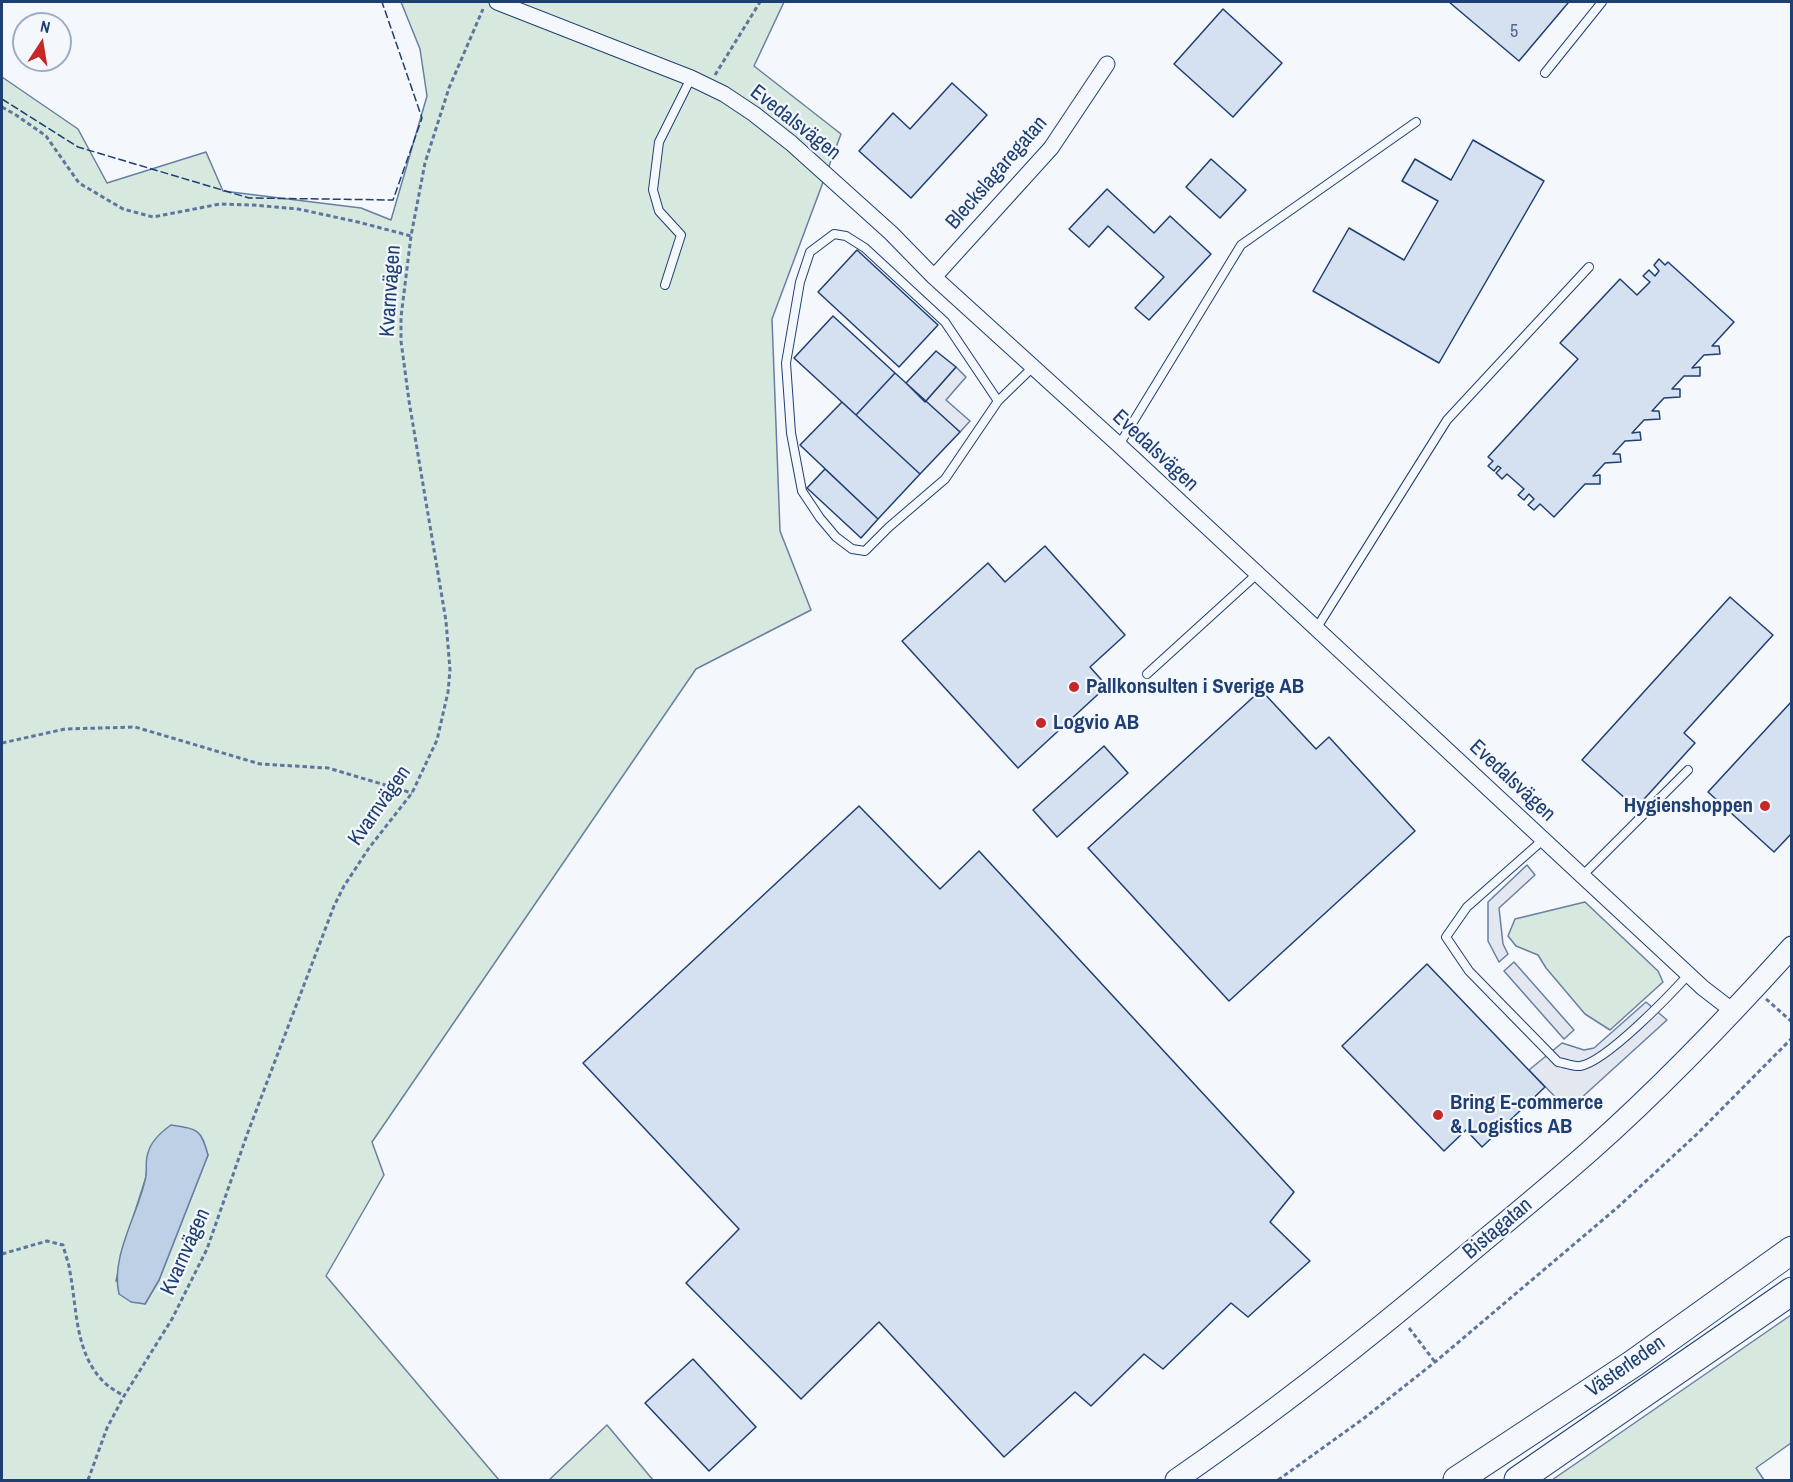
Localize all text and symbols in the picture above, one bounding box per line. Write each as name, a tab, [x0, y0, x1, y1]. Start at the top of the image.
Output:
north arrow	[12, 12, 72, 72]
text: N	[38, 15, 52, 38]
house number: 5	[1510, 21, 1518, 43]
street label: Evedalsvägen	[745, 80, 845, 166]
street label: Bleckslagaregatan	[941, 111, 1053, 235]
street label: Kvarnvägen	[375, 244, 407, 338]
street label: Evedalsvägen	[1107, 405, 1203, 497]
place label: Pallkonsulten i Sverige AB	[1086, 674, 1304, 700]
marker: Pallkonsulten i Sverige AB	[1067, 680, 1081, 694]
place label: Logvio AB	[1053, 710, 1139, 736]
marker: Logvio AB	[1034, 716, 1048, 730]
street label: Evedalsvägen	[1464, 735, 1560, 827]
street label: Kvarnvägen	[343, 761, 417, 851]
place label: Hygienshoppen	[1624, 793, 1753, 819]
marker: Hygienshoppen	[1758, 799, 1772, 813]
place label: Bring E-commerce & Logistics AB	[1450, 1090, 1603, 1140]
marker: Bring E-commerce & Logistics AB	[1431, 1108, 1445, 1122]
street label: Bistagatan	[1458, 1193, 1538, 1265]
street label: Kvarnvägen	[156, 1205, 216, 1299]
street label: Västerleden	[1582, 1331, 1670, 1403]

